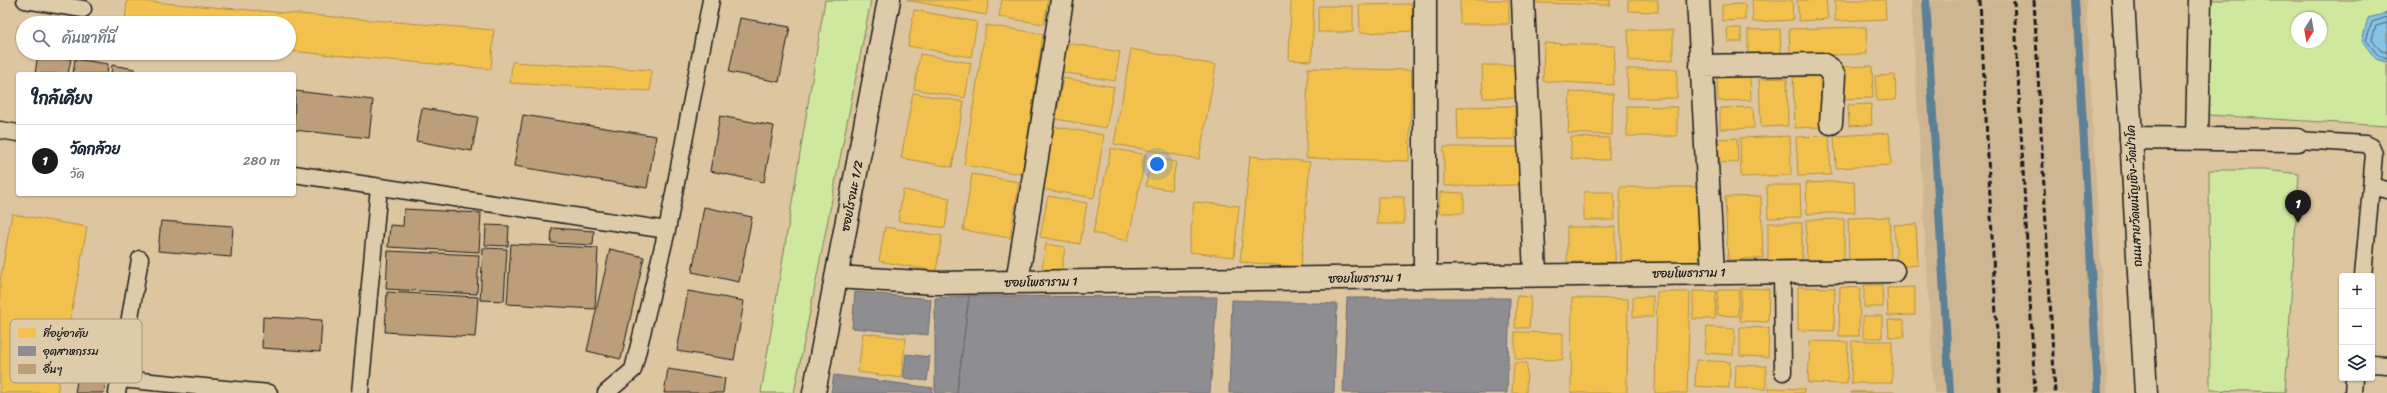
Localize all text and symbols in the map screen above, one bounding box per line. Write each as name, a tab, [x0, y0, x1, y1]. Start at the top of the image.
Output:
north arrow	[2291, 12, 2327, 48]
search box	[16, 16, 296, 60]
text: ค้นหาที่นี่	[62, 25, 116, 51]
icon: search	[30, 27, 52, 49]
text: ใกล้เคียง	[32, 83, 92, 113]
street label: ถนนสายวัดพนัญเชิง-วัดป่าโค	[2119, 124, 2149, 268]
text: วัดกล้วย	[70, 136, 120, 162]
text: 1	[42, 149, 48, 172]
text: 280 m	[243, 149, 280, 172]
your location	[1147, 154, 1167, 174]
street label: ซอยโรจนะ 1/2	[834, 159, 870, 233]
text: วัด	[70, 162, 84, 185]
pin: 1	[2285, 190, 2311, 223]
street label: ซอยโพธาราม 1	[1652, 261, 1726, 285]
street label: ซอยโพธาราม 1	[1328, 266, 1402, 290]
street label: ซอยโพธาราม 1	[1004, 270, 1078, 294]
map controls	[2339, 273, 2375, 381]
button: +	[2339, 273, 2375, 309]
button: −	[2339, 309, 2375, 345]
legend	[10, 319, 142, 383]
text: ที่อยู่อาศัย	[43, 324, 89, 343]
text: อุตสาหกรรม	[42, 342, 99, 361]
button: layers	[2339, 345, 2375, 381]
text: อื่นๆ	[42, 360, 63, 379]

